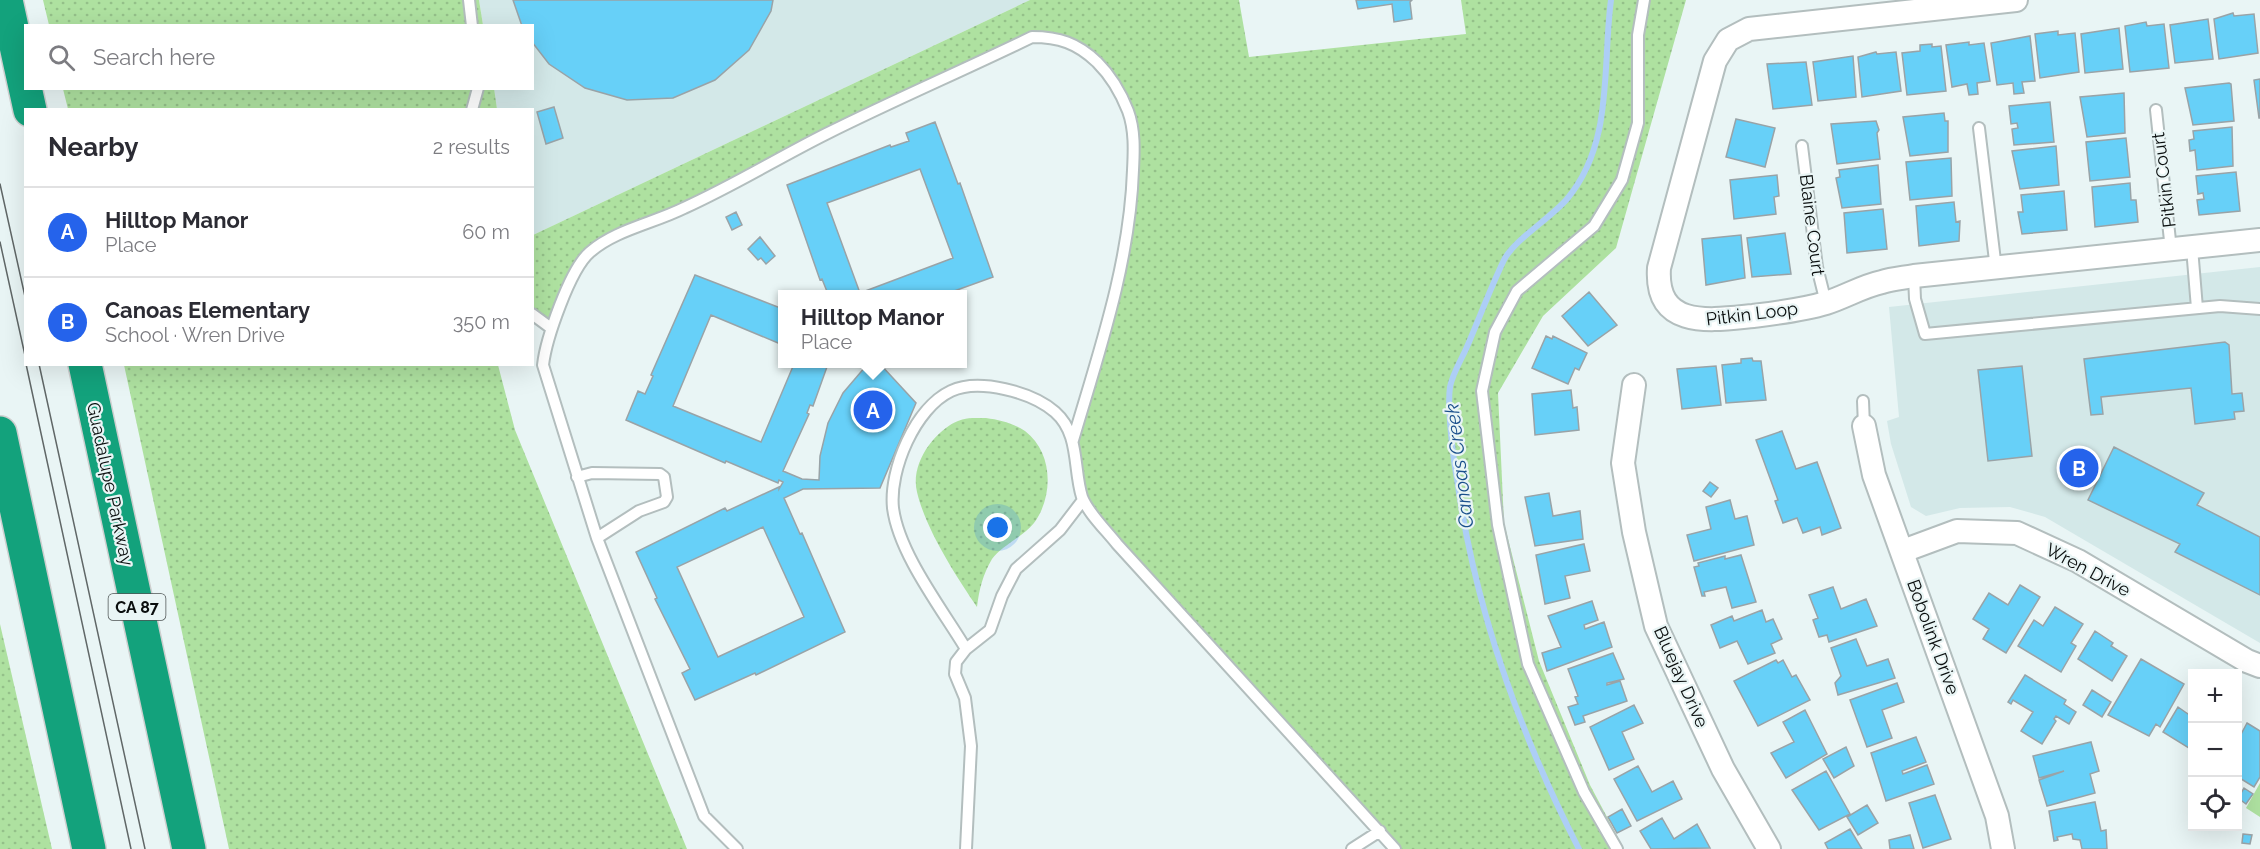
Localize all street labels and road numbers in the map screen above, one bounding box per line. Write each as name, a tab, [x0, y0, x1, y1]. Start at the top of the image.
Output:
street label: Pitkin Court	[2147, 131, 2180, 229]
street label: Blaine Court	[1796, 173, 1829, 277]
street label: Pitkin Loop	[1705, 297, 1799, 330]
street label: Guadalupe Parkway	[83, 400, 138, 568]
street label: Wren Drive	[2042, 539, 2134, 601]
street label: Bobolink Drive	[1903, 576, 1964, 698]
road number: CA 87	[108, 594, 166, 620]
street label: Bluejay Drive	[1650, 623, 1713, 731]

